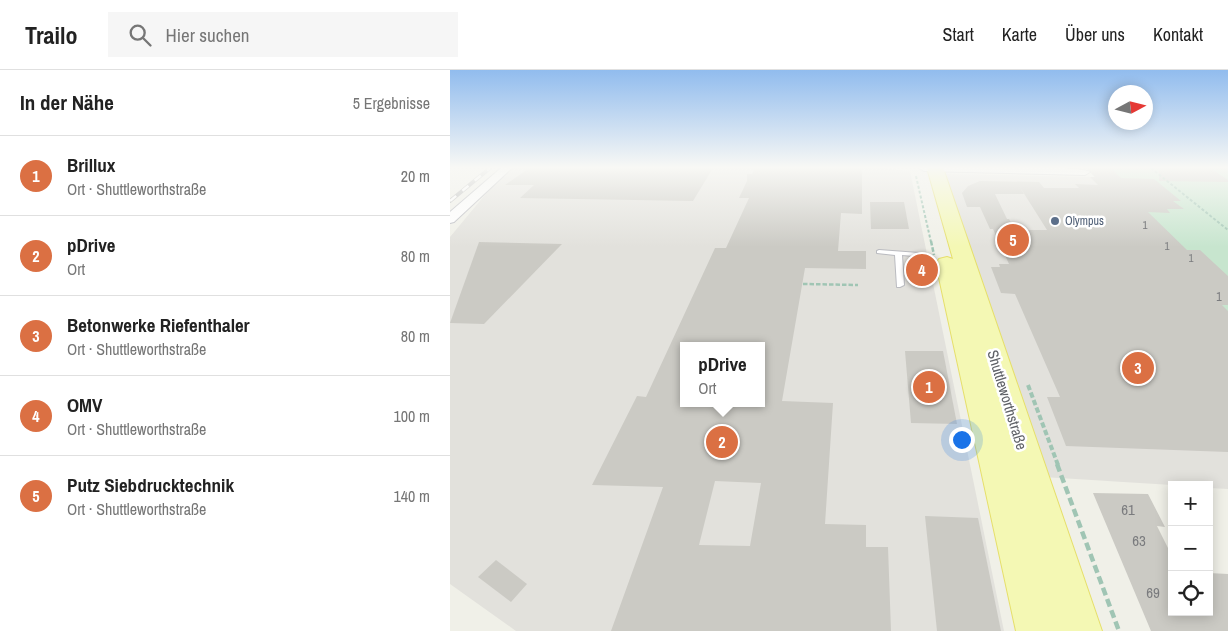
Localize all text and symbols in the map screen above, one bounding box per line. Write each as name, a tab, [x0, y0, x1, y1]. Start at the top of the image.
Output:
search box	[108, 12, 458, 57]
text: Trailo	[25, 19, 78, 51]
icon: search	[126, 21, 154, 49]
text: Hier suchen	[166, 22, 250, 48]
text: Start	[943, 22, 974, 47]
text: Karte	[1002, 22, 1037, 47]
text: Über uns	[1065, 22, 1125, 47]
text: Kontakt	[1153, 22, 1203, 47]
north arrow	[1108, 85, 1153, 130]
text: In der Nähe	[20, 88, 114, 117]
text: 5 Ergebnisse	[353, 92, 430, 114]
text: Brillux	[67, 152, 116, 178]
text: 1	[32, 165, 40, 187]
text: 20 m	[401, 165, 430, 187]
text: Ort · Shuttleworthstraße	[67, 178, 206, 200]
place label: Olympus	[1065, 213, 1104, 229]
marker: Olympus	[1049, 215, 1061, 227]
house number: 1	[1142, 218, 1148, 232]
pin: 5	[997, 221, 1029, 259]
text: pDrive	[67, 232, 116, 258]
house number: 1	[1164, 239, 1170, 253]
text: 2	[32, 245, 40, 267]
text: 80 m	[401, 245, 430, 267]
pin: 4	[906, 251, 938, 289]
house number: 1	[1188, 251, 1194, 265]
text: Ort	[67, 258, 85, 280]
house number: 1	[1216, 289, 1222, 305]
text: Betonwerke Riefenthaler	[67, 312, 250, 338]
text: 3	[32, 325, 40, 347]
text: 80 m	[401, 325, 430, 347]
text: Ort · Shuttleworthstraße	[67, 338, 206, 360]
popup	[680, 342, 765, 407]
street label: Shuttleworthstraße	[982, 347, 1033, 452]
pin: 3	[1122, 349, 1154, 387]
text: pDrive	[698, 351, 747, 377]
pin: 1	[913, 368, 945, 406]
text: Ort	[698, 377, 716, 399]
text: OMV	[67, 392, 103, 418]
text: 4	[32, 405, 40, 427]
text: 100 m	[394, 405, 430, 427]
text: Ort · Shuttleworthstraße	[67, 418, 206, 440]
pin: 2	[706, 423, 738, 461]
your location	[949, 427, 975, 453]
text: Putz Siebdrucktechnik	[67, 472, 234, 498]
map controls	[1168, 481, 1213, 616]
button: +	[1168, 481, 1213, 526]
text: 5	[32, 485, 40, 507]
text: 140 m	[394, 485, 430, 507]
text: Ort · Shuttleworthstraße	[67, 498, 206, 520]
house number: 61	[1121, 499, 1135, 520]
button: −	[1168, 526, 1213, 571]
house number: 63	[1132, 530, 1146, 551]
button: locate	[1168, 571, 1213, 616]
house number: 69	[1146, 582, 1160, 603]

